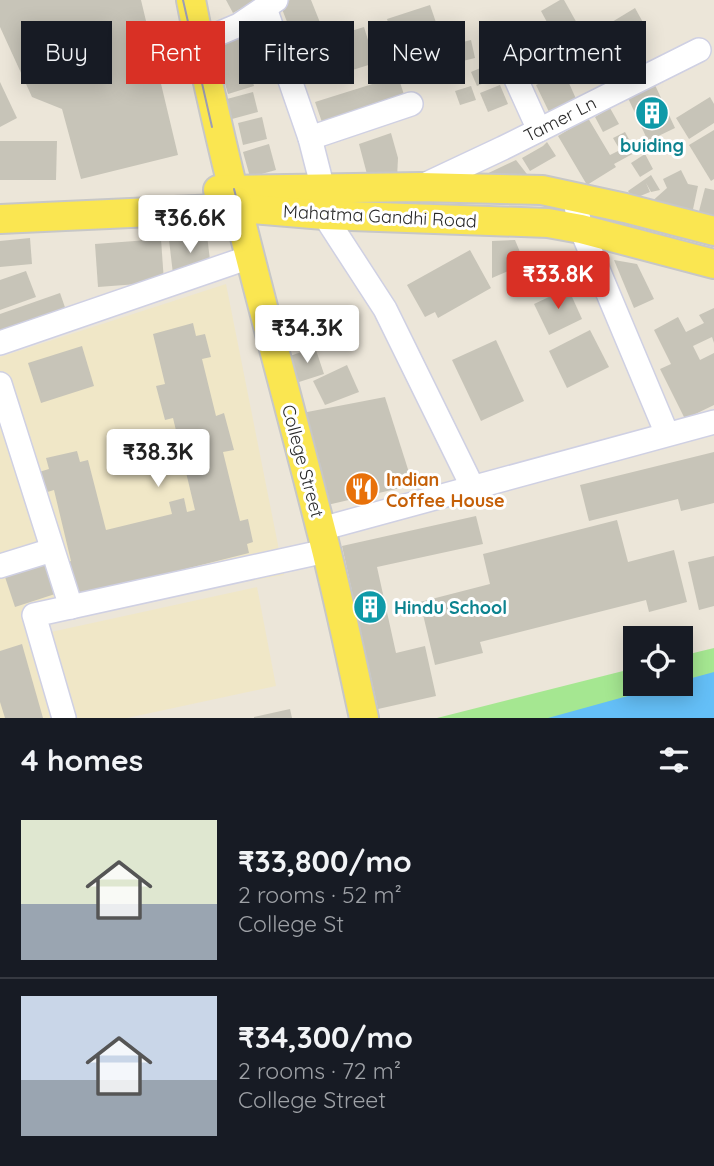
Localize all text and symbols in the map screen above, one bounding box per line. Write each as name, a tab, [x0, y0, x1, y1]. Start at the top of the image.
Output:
chip: Buy	[21, 21, 112, 84]
chip: Rent	[126, 21, 225, 84]
chip: Filters	[239, 21, 354, 84]
chip: New	[368, 21, 465, 84]
chip: Apartment	[479, 21, 646, 84]
street label: Tamer Ln	[520, 91, 600, 147]
building icon: buiding	[633, 94, 671, 132]
place label: buiding	[620, 134, 684, 157]
pin: ₹36.6K	[133, 196, 247, 255]
street label: Mahatma Gandhi Road	[283, 199, 477, 233]
text: ₹36.6K	[154, 203, 226, 232]
pin: ₹33.8K	[501, 252, 615, 311]
text: ₹33.8K	[523, 259, 593, 288]
pin: ₹34.3K	[250, 306, 364, 365]
text: ₹34.3K	[271, 313, 343, 342]
street label: College Street	[277, 402, 329, 520]
pin: ₹38.3K	[101, 430, 215, 489]
text: ₹38.3K	[123, 437, 193, 466]
place label: Indian Coffee House	[386, 468, 505, 512]
restaurant icon: Indian Coffee House	[343, 470, 381, 508]
building icon: Hindu School	[351, 588, 389, 626]
place label: Hindu School	[394, 596, 507, 619]
map controls	[623, 626, 693, 696]
button: locate	[623, 626, 693, 696]
text: 4 homes	[21, 741, 143, 779]
icon: filters	[655, 741, 693, 779]
text: ₹33,800/mo	[238, 842, 412, 880]
icon: home	[77, 848, 161, 932]
text: 2 rooms · 52 m²	[238, 880, 402, 909]
text: College St	[238, 909, 344, 938]
text: ₹34,300/mo	[238, 1018, 413, 1056]
icon: home	[77, 1024, 161, 1108]
text: 2 rooms · 72 m²	[238, 1056, 401, 1085]
text: College Street	[238, 1085, 386, 1114]

